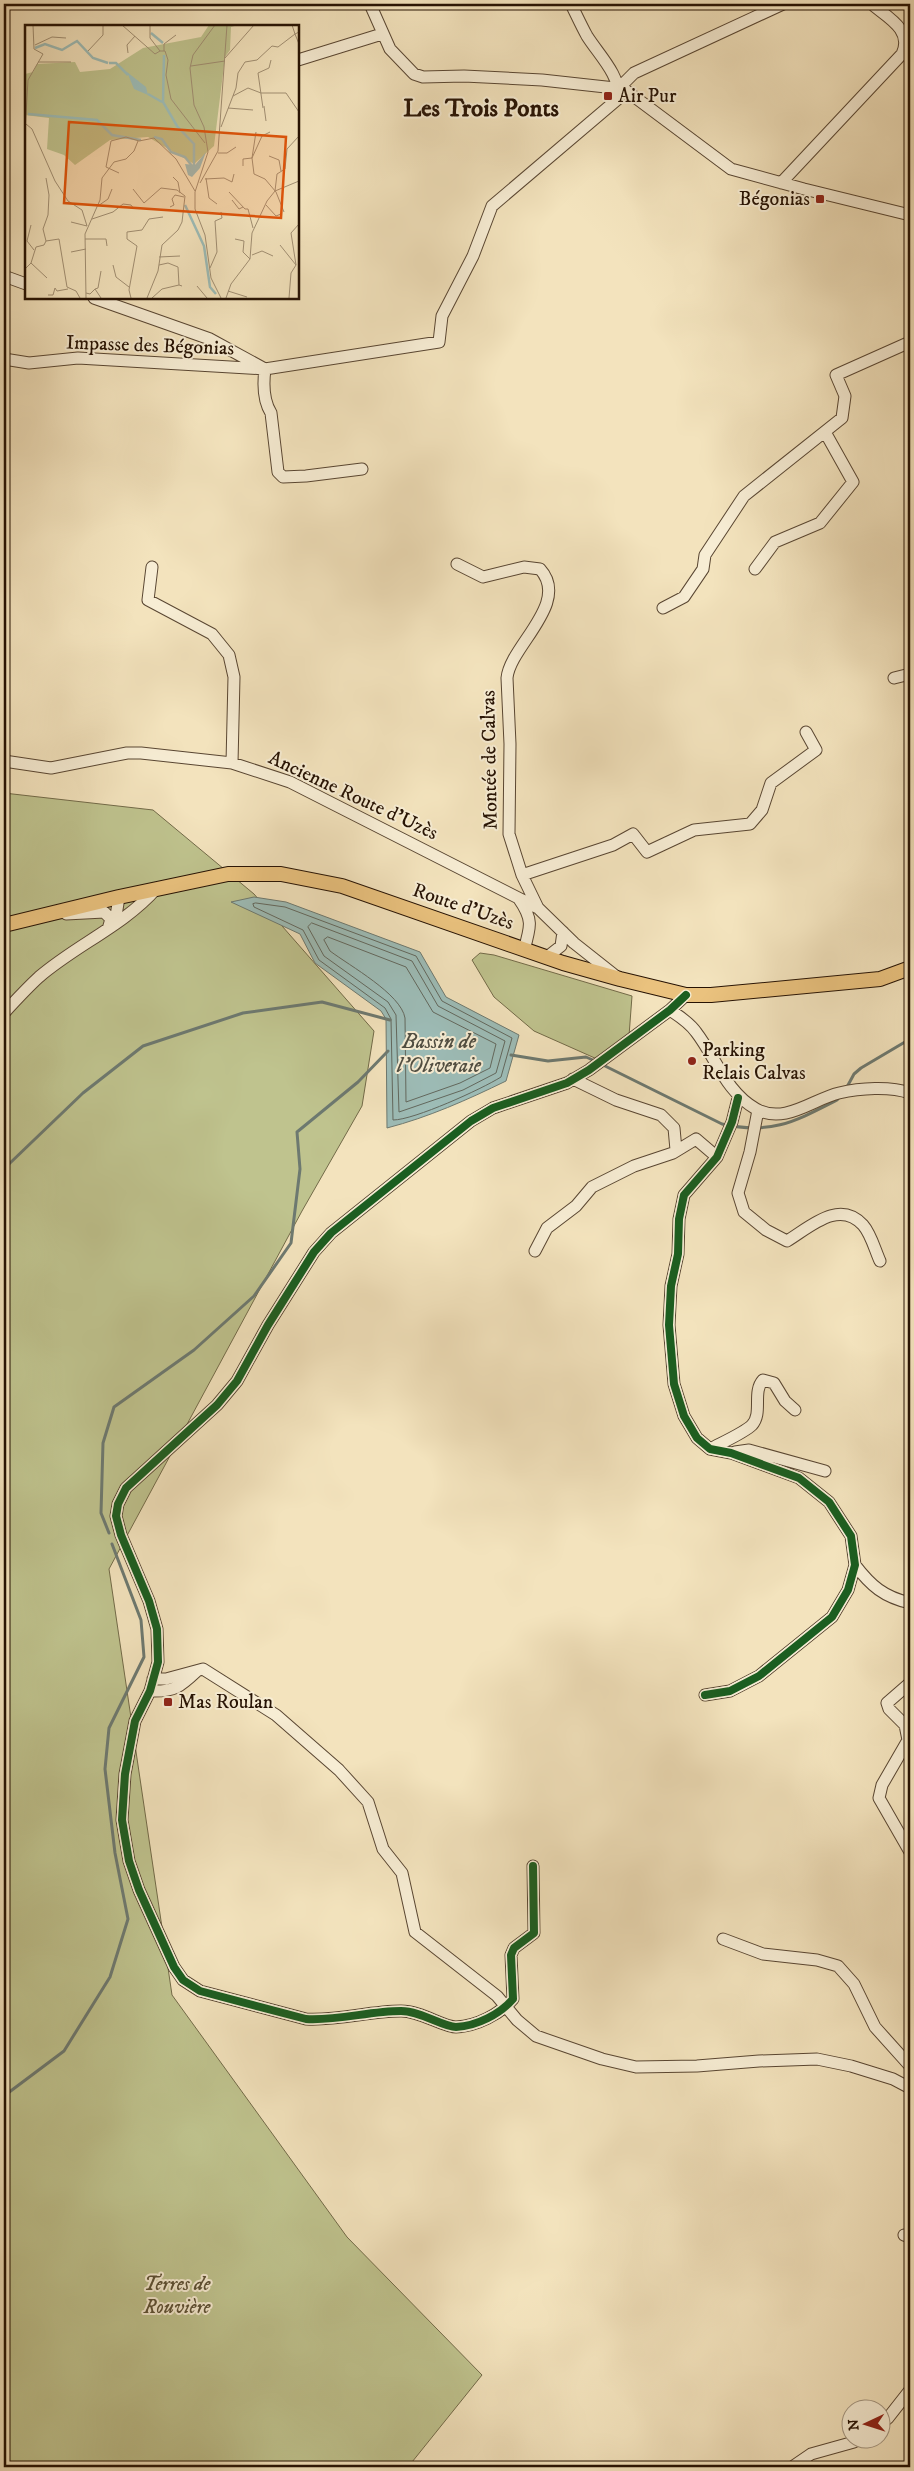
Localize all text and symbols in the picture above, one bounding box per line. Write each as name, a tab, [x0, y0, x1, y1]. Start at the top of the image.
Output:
inset map	[25, 25, 299, 299]
place label: Air Pur	[618, 84, 677, 109]
marker: Air Pur	[602, 90, 614, 102]
district label: Les Trois Ponts	[403, 93, 559, 124]
place label: Bégonias	[739, 187, 810, 212]
marker: Bégonias	[814, 193, 826, 205]
street label: Impasse des Bégonias	[66, 331, 235, 361]
street label: Montée de Calvas	[476, 690, 504, 830]
street label: Ancienne Route d'Uzès	[264, 746, 442, 846]
street label: Route d'Uzès	[409, 878, 517, 936]
water label: Bassin de l'Oliveraie	[396, 1029, 482, 1079]
place label: Parking Relais Calvas	[702, 1038, 806, 1086]
marker: Parking Relais Calvas	[686, 1055, 698, 1067]
place label: Mas Roulan	[178, 1690, 274, 1715]
marker: Mas Roulan	[162, 1696, 174, 1708]
park label: Terres de Rouvière	[143, 2272, 212, 2320]
north arrow	[842, 2398, 892, 2448]
text: N	[845, 2418, 863, 2431]

